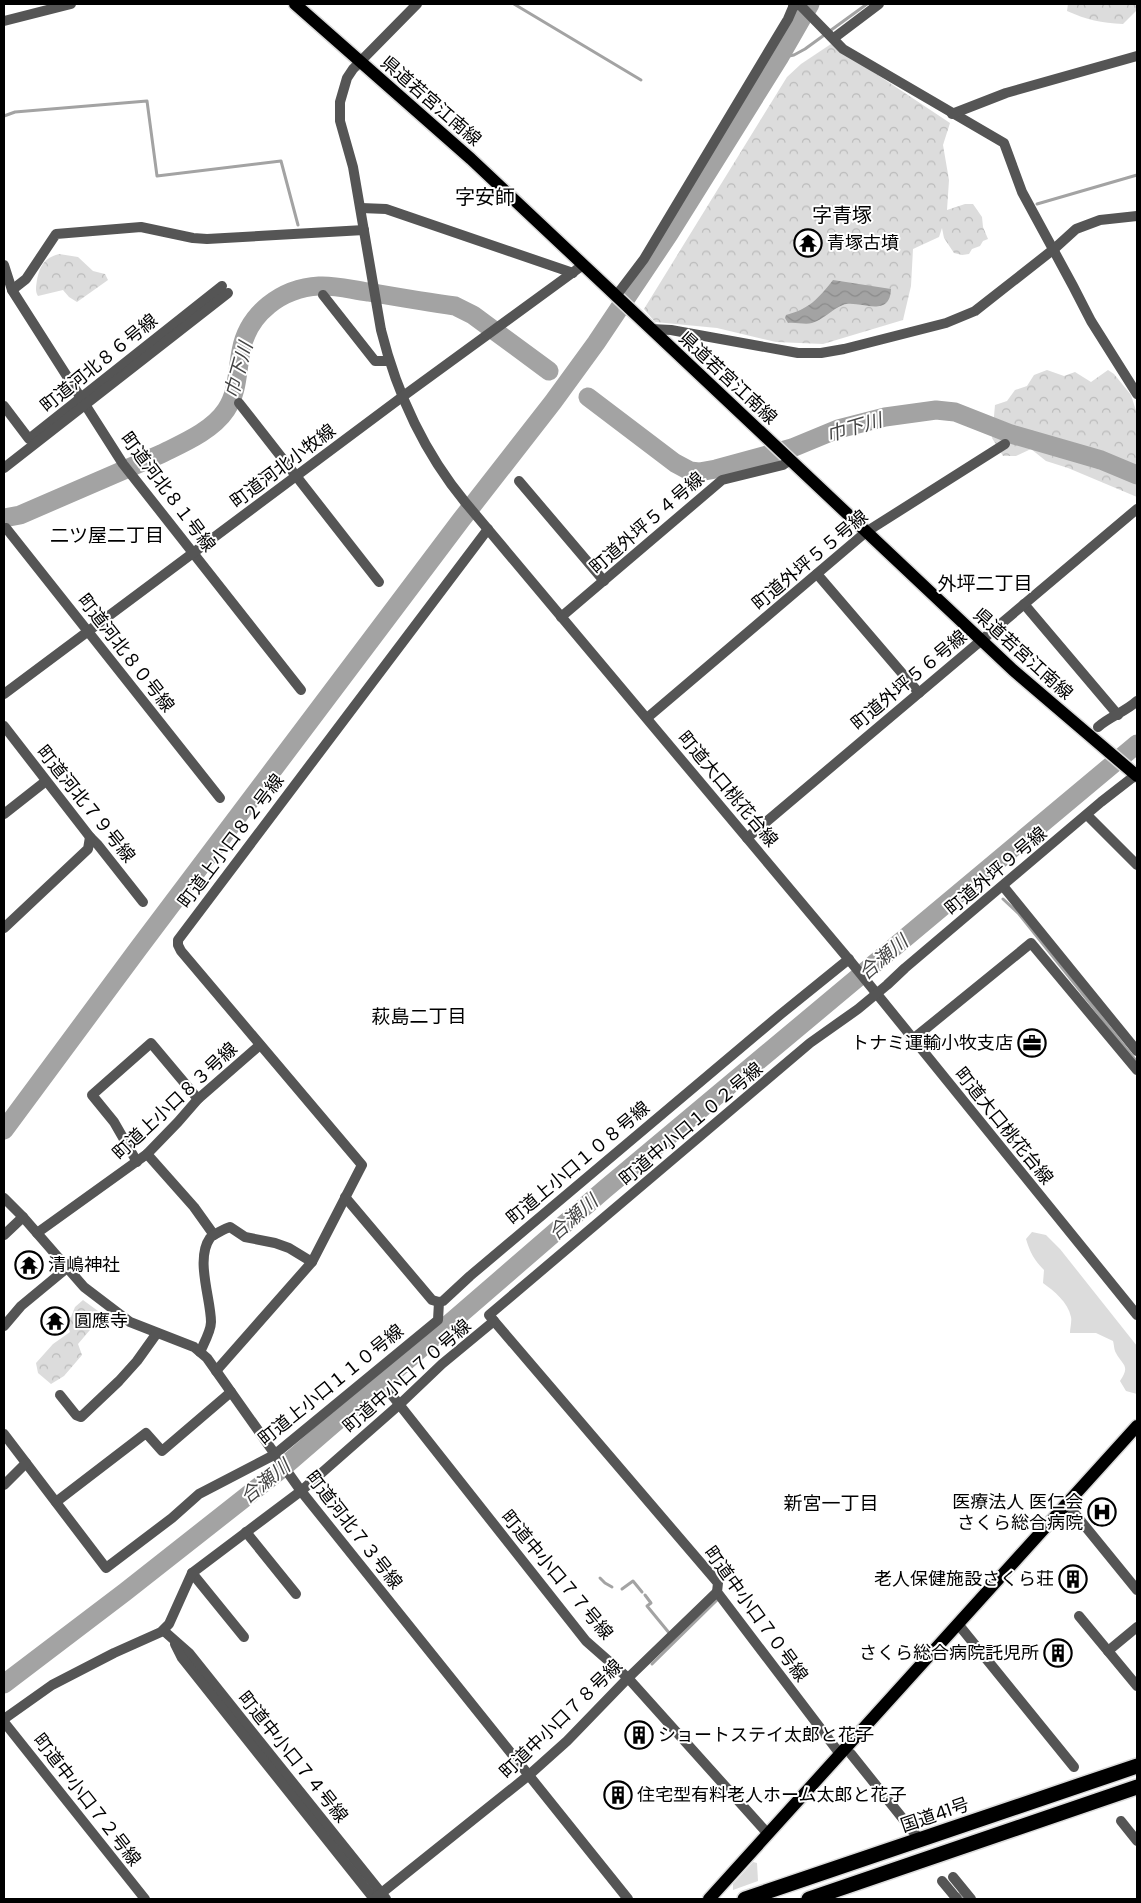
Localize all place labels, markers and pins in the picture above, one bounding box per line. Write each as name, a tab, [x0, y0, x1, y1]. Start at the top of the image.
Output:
temple icon: 青塚古墳	[793, 228, 823, 258]
place label: 青塚古墳	[827, 230, 899, 255]
office icon: トナミ運輸小牧支店	[1017, 1028, 1047, 1058]
place label: トナミ運輸小牧支店	[851, 1030, 1013, 1055]
temple icon: 清嶋神社	[14, 1250, 44, 1280]
place label: 清嶋神社	[48, 1252, 120, 1277]
temple icon: 圓應寺	[40, 1306, 70, 1336]
place label: 圓應寺	[74, 1308, 128, 1333]
place label: 医療法人 医仁会 さくら総合病院	[952, 1489, 1083, 1535]
hospital icon: 医療法人 医仁会 さくら総合病院	[1087, 1497, 1117, 1527]
building icon: 老人保健施設さくら荘	[1058, 1564, 1088, 1594]
place label: 老人保健施設さくら荘	[874, 1566, 1054, 1591]
building icon: さくら総合病院託児所	[1043, 1638, 1073, 1668]
place label: さくら総合病院託児所	[859, 1640, 1039, 1665]
building icon: ショートステイ太郎と花子	[624, 1720, 654, 1750]
place label: ショートステイ太郎と花子	[658, 1722, 874, 1747]
building icon: 住宅型有料老人ホーム太郎と花子	[603, 1780, 633, 1810]
place label: 住宅型有料老人ホーム太郎と花子	[637, 1782, 906, 1807]

